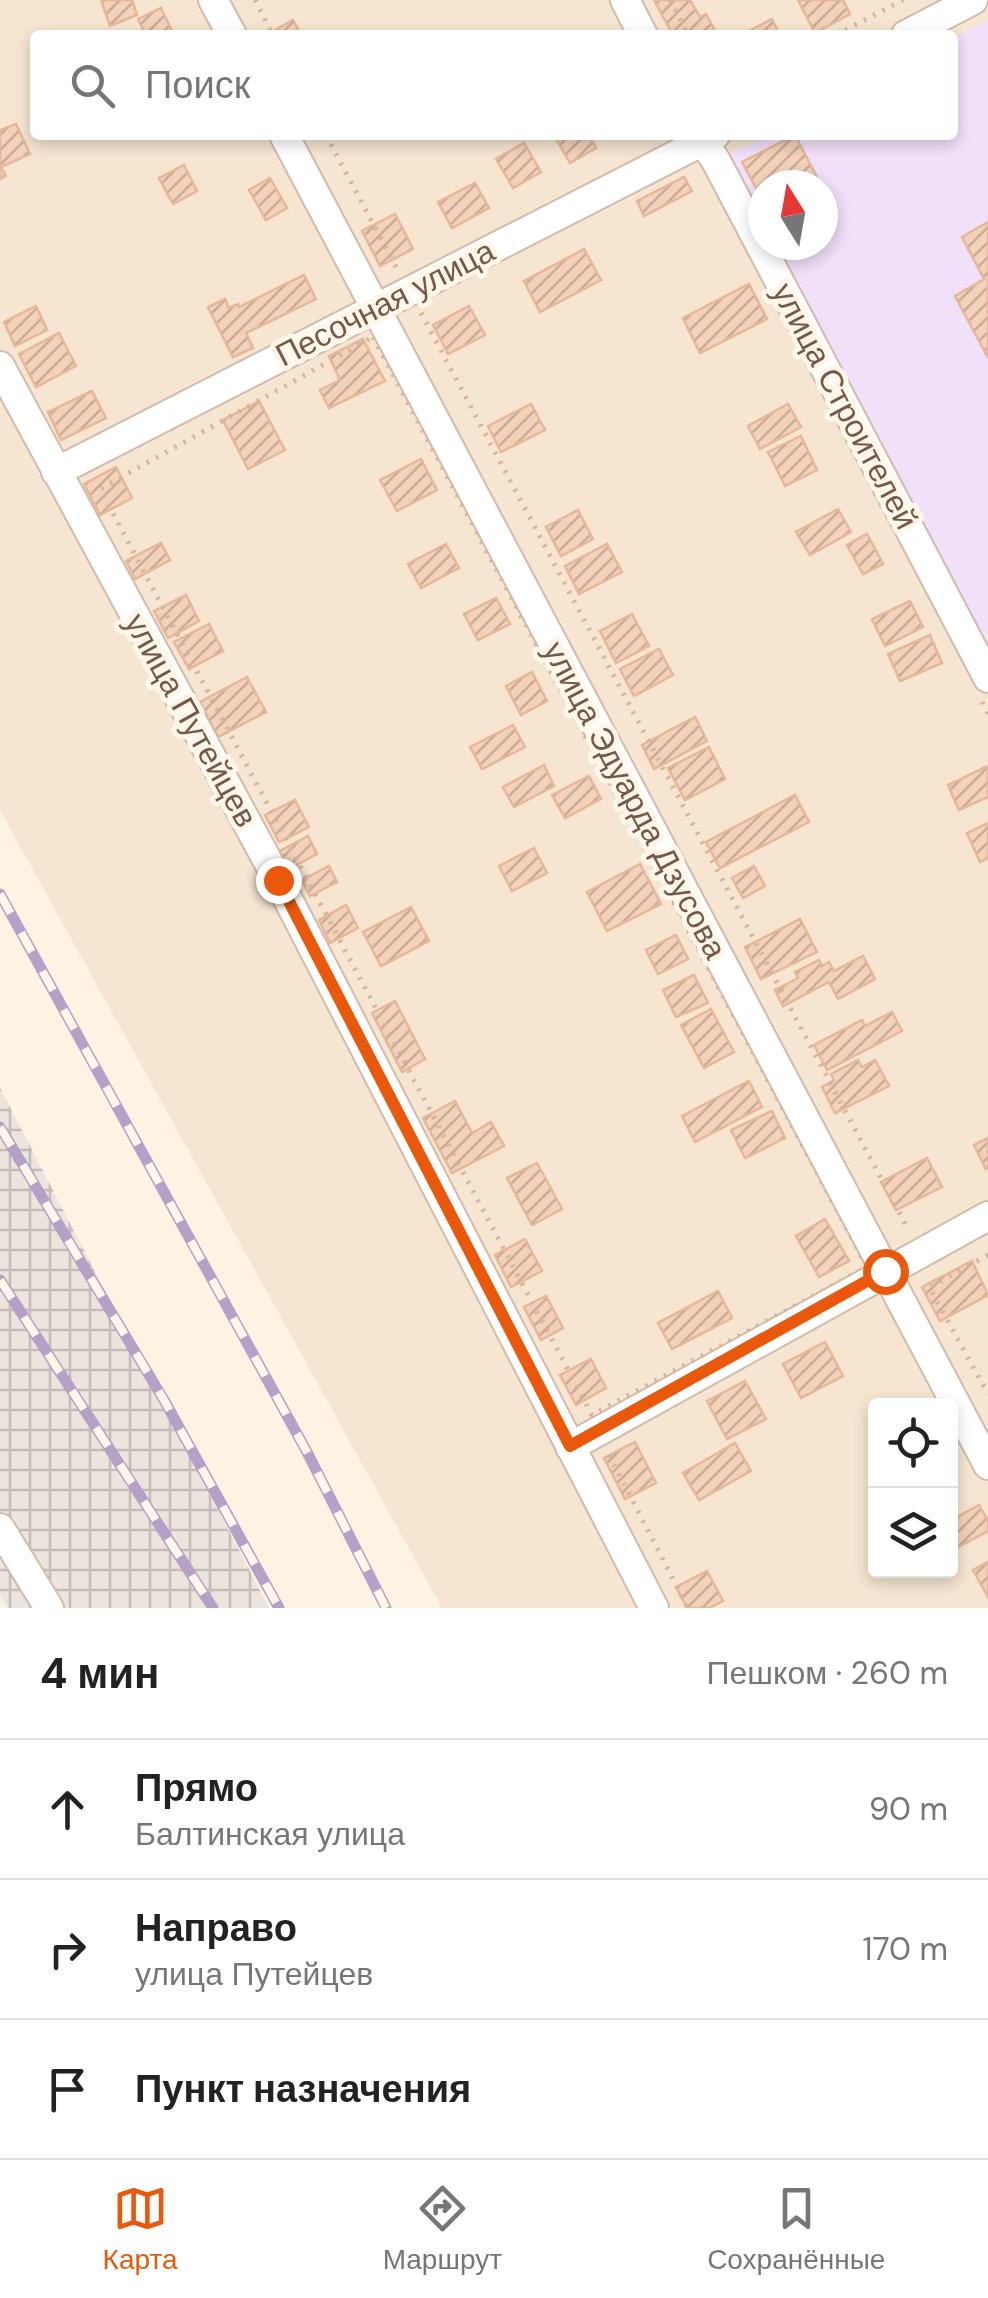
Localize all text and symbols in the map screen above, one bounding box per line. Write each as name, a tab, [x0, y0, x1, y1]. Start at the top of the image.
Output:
search box	[30, 30, 958, 140]
icon: search	[65, 58, 120, 113]
text: Поиск	[145, 60, 250, 110]
north arrow	[748, 170, 838, 260]
street label: Песочная улица	[268, 230, 502, 376]
street label: улица Строителей	[762, 276, 928, 536]
street label: улица Путейцев	[115, 606, 267, 834]
street label: улица Эдуарда Дзусова	[533, 634, 737, 966]
route end	[256, 858, 302, 904]
route start	[863, 1249, 909, 1295]
map controls	[868, 1398, 958, 1578]
button: locate	[868, 1398, 958, 1488]
button: layers	[868, 1488, 958, 1578]
text: 4 мин	[40, 1646, 159, 1701]
text: Пешком · 260 m	[707, 1652, 948, 1694]
text: Прямо	[135, 1763, 258, 1813]
icon: ahead	[40, 1782, 95, 1837]
text: 90 m	[869, 1788, 948, 1830]
text: Балтинская улица	[135, 1813, 405, 1855]
text: Направо	[135, 1903, 297, 1953]
icon: right	[40, 1922, 95, 1977]
text: 170 m	[862, 1928, 948, 1970]
text: улица Путейцев	[135, 1953, 373, 1995]
icon: arrive	[40, 2062, 95, 2117]
text: Пункт назначения	[135, 2064, 471, 2114]
tab: Карта	[103, 2181, 178, 2278]
tab: Маршрут	[383, 2181, 502, 2278]
tab: Сохранённые	[707, 2181, 885, 2278]

